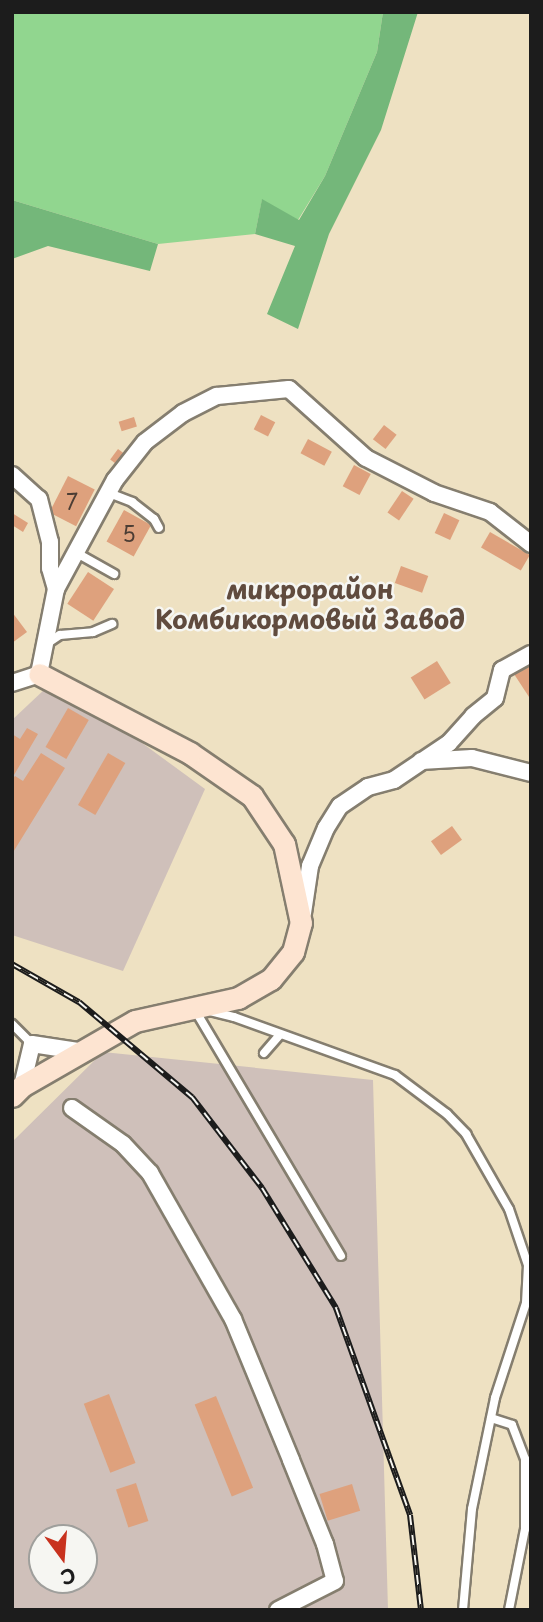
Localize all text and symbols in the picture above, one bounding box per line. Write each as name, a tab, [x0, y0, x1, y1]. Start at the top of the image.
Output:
house number: 7	[66, 488, 78, 514]
house number: 5	[122, 520, 136, 546]
district label: микрорайон Комбикормовый Завод	[155, 573, 465, 634]
north arrow	[28, 1524, 98, 1594]
text: С	[58, 1562, 79, 1593]

